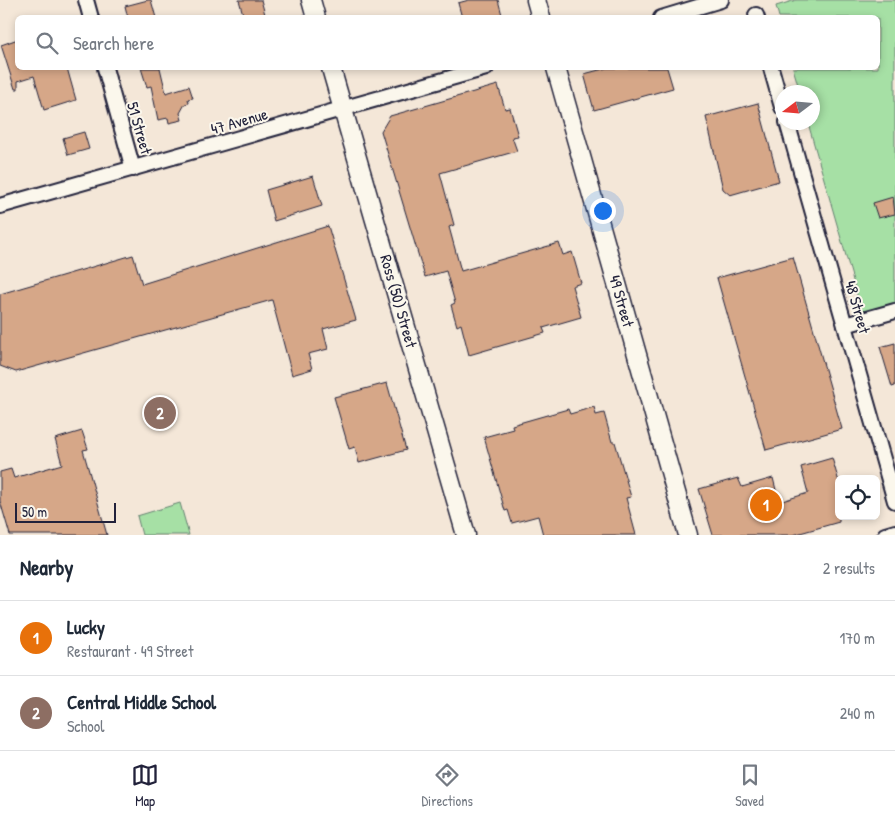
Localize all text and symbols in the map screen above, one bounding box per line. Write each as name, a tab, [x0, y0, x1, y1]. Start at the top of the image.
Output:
search box	[15, 15, 880, 70]
icon: search	[33, 29, 61, 57]
text: Search here	[73, 30, 154, 56]
north arrow	[775, 85, 820, 130]
street label: 51 Street	[122, 99, 158, 157]
street label: 47 Avenue	[208, 102, 271, 140]
your location	[590, 198, 616, 224]
street label: Ross (50) Street	[375, 252, 423, 351]
street label: 49 Street	[604, 273, 640, 330]
street label: 48 Street	[840, 278, 876, 336]
pin: 2	[144, 394, 176, 432]
map controls	[835, 475, 880, 520]
button: locate	[835, 475, 880, 520]
pin: 1	[750, 486, 782, 524]
scale bar	[15, 500, 116, 523]
text: 50 m	[22, 502, 47, 521]
text: Nearby	[20, 553, 73, 582]
text: 2 results	[823, 557, 875, 579]
text: Lucky	[67, 614, 105, 640]
text: 1	[33, 627, 39, 649]
text: 170 m	[840, 627, 875, 649]
text: Restaurant · 49 Street	[67, 640, 194, 662]
text: Central Middle School	[67, 689, 216, 715]
text: 2	[32, 702, 40, 724]
text: 240 m	[840, 702, 875, 724]
text: School	[67, 715, 104, 737]
tab: Map	[131, 761, 159, 810]
tab: Directions	[421, 761, 473, 810]
tab: Saved	[735, 761, 764, 810]

